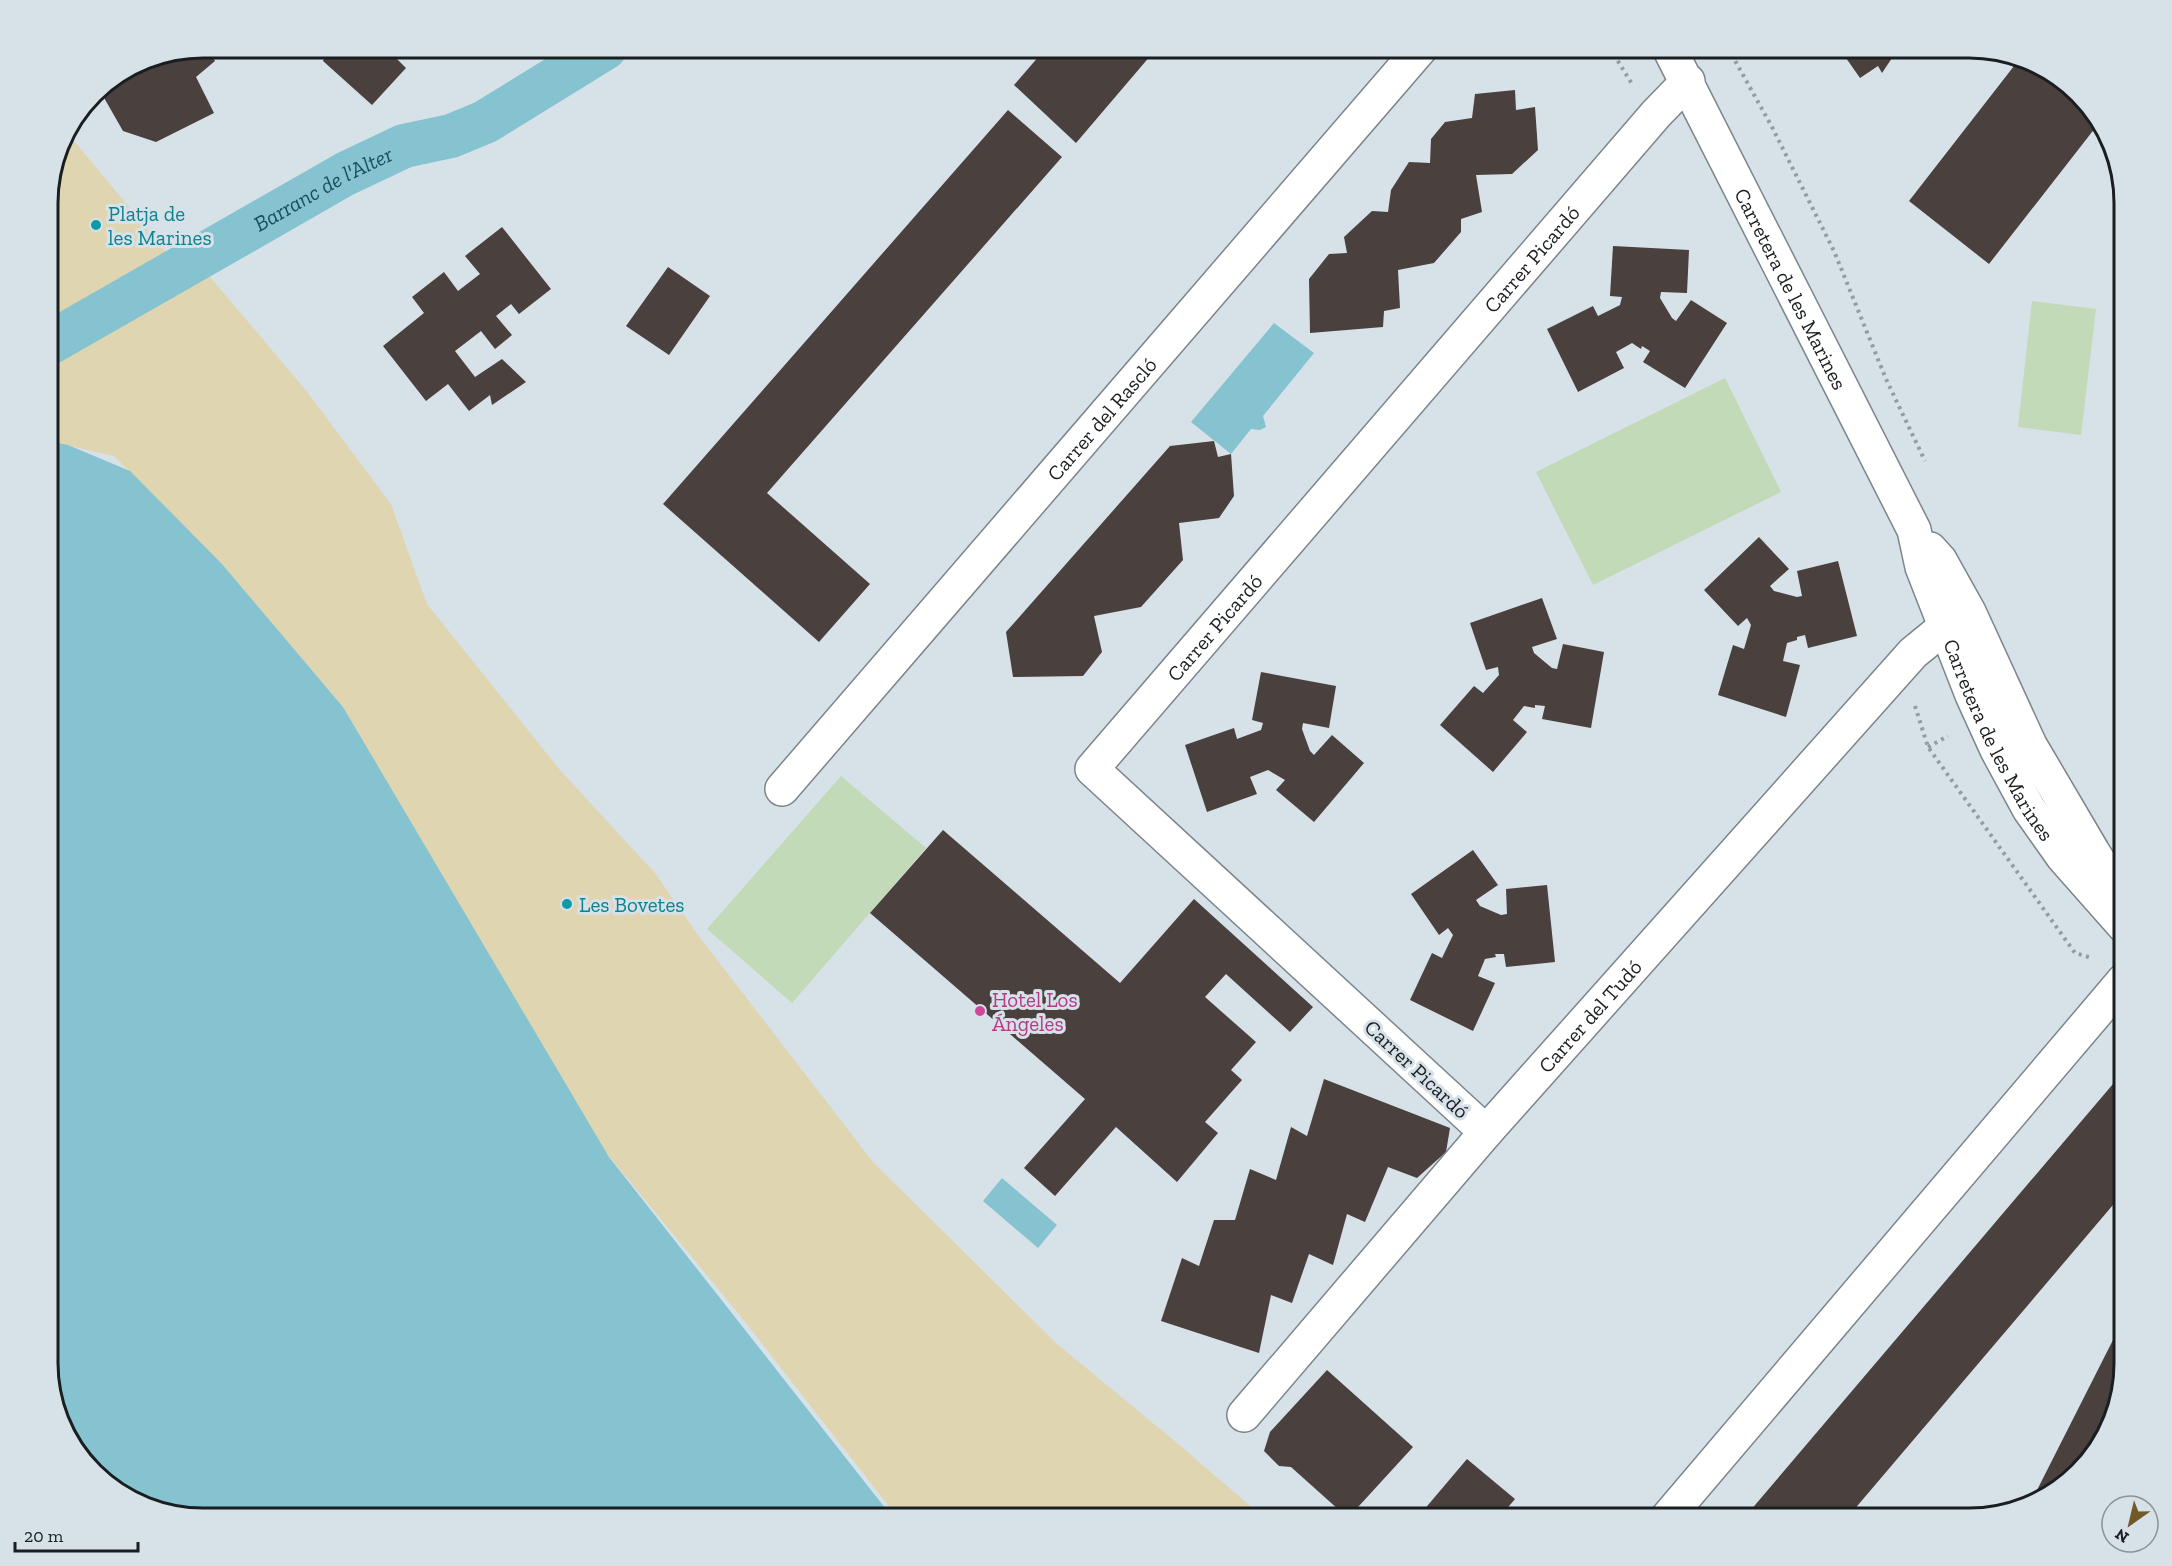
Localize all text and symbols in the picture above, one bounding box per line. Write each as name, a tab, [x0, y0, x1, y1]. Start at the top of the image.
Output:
water label: Barranc de l'Alter	[249, 140, 397, 237]
street label: Carretera de les Marines	[1730, 184, 1853, 394]
street label: Carrer Picardó	[1478, 200, 1584, 318]
place label: Platja de les Marines	[108, 201, 212, 250]
marker: Platja de les Marines	[89, 218, 103, 232]
street label: Carrer del Rascló	[1041, 352, 1161, 485]
street label: Carrer Picardó	[1161, 568, 1267, 686]
street label: Carretera de les Marines	[1939, 635, 2060, 845]
place label: Les Bovetes	[579, 892, 684, 917]
marker: Les Bovetes	[560, 897, 574, 911]
street label: Carrer del Tudó	[1533, 954, 1646, 1078]
place label: Hotel Los Ángeles	[992, 987, 1078, 1036]
marker: Hotel Los Ángeles	[973, 1004, 987, 1018]
street label: Carrer Picardó	[1360, 1014, 1474, 1124]
north arrow	[2100, 1494, 2160, 1554]
scale bar	[15, 1515, 138, 1553]
text: 20 m	[24, 1525, 64, 1547]
text: N	[2112, 1525, 2132, 1547]

